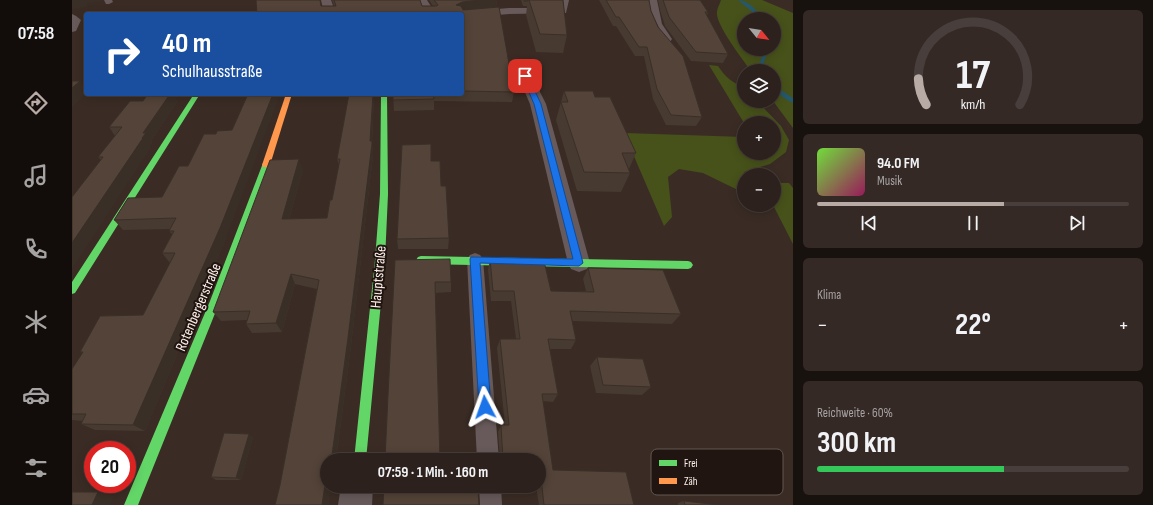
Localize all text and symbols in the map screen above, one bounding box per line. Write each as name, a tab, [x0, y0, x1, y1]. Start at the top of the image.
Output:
north arrow	[737, 12, 781, 56]
map controls	[737, 12, 781, 212]
text: 07:58	[18, 23, 54, 44]
text: 40 m	[162, 27, 211, 60]
icon: right	[96, 28, 148, 80]
text: 17	[956, 51, 991, 100]
pin	[508, 59, 542, 93]
text: Schulhausstraße	[162, 61, 262, 82]
button: layers	[737, 64, 781, 108]
icon: arrive	[514, 65, 536, 87]
icon: directions	[22, 89, 50, 117]
text: km/h	[961, 95, 985, 112]
button: +	[737, 116, 781, 160]
text: 94.0 FM	[877, 154, 919, 173]
icon: music	[22, 162, 50, 190]
button: −	[737, 168, 781, 212]
text: Musik	[877, 173, 902, 189]
icon: previous	[858, 212, 880, 234]
icon: pause	[962, 212, 984, 234]
icon: next	[1066, 212, 1088, 234]
icon: phone	[22, 235, 50, 263]
street label: Hauptstraße	[366, 245, 391, 309]
street label: Rotenbergerstraße	[171, 260, 226, 354]
text: Klima	[817, 287, 841, 303]
text: 22°	[955, 307, 991, 343]
icon: climate	[22, 308, 50, 336]
text: −	[817, 312, 828, 339]
text: +	[1118, 312, 1129, 339]
icon: car	[22, 381, 50, 409]
position arrow	[464, 386, 506, 428]
text: Reichweite · 60%	[817, 405, 893, 421]
text: 300 km	[817, 425, 896, 461]
speed limit sign: 20	[84, 441, 136, 493]
legend	[651, 449, 783, 495]
icon: filters	[22, 454, 50, 482]
text: Frei	[684, 457, 698, 470]
text: 07:59 · 1 Min. · 160 m	[378, 463, 488, 482]
text: Zäh	[684, 475, 698, 488]

